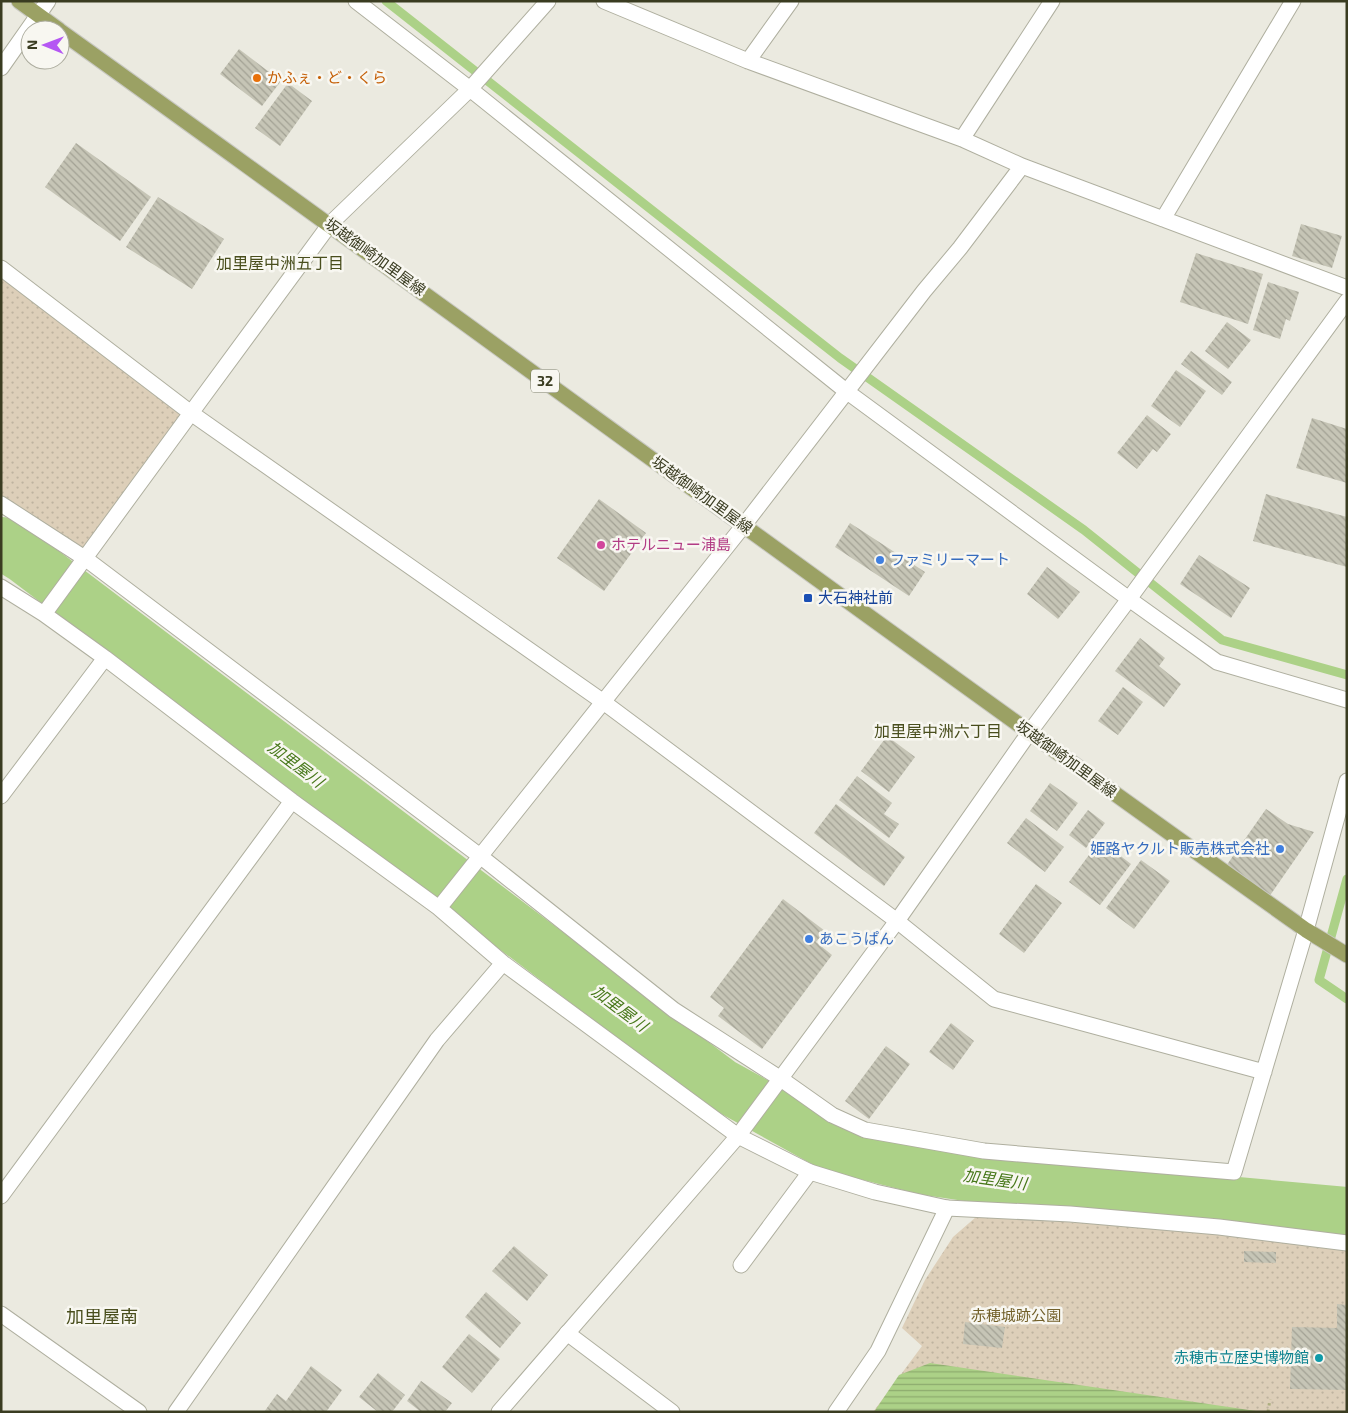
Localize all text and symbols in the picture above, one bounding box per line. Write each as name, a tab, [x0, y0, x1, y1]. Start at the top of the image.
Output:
north arrow	[20, 20, 70, 70]
text: N	[23, 40, 40, 50]
place label: かふぇ・ど・くら	[267, 68, 387, 86]
marker: かふぇ・ど・くら	[251, 72, 263, 84]
street label: 坂越御崎加里屋線	[322, 214, 429, 299]
district label: 加里屋中洲五丁目	[216, 253, 344, 272]
road number: 32	[531, 370, 559, 392]
street label: 坂越御崎加里屋線	[649, 452, 756, 537]
place label: ホテルニュー浦島	[611, 535, 731, 553]
marker: ホテルニュー浦島	[595, 539, 607, 551]
place label: ファミリーマート	[890, 550, 1010, 568]
marker: ファミリーマート	[874, 554, 886, 566]
place label: 大石神社前	[818, 588, 893, 606]
marker: 大石神社前	[802, 592, 814, 604]
street label: 坂越御崎加里屋線	[1013, 716, 1120, 801]
district label: 加里屋中洲六丁目	[874, 721, 1002, 740]
water label: 加里屋川	[265, 737, 329, 792]
place label: 姫路ヤクルト販売株式会社	[1090, 839, 1270, 857]
marker: 姫路ヤクルト販売株式会社	[1274, 843, 1286, 855]
place label: あこうぱん	[819, 929, 894, 947]
marker: あこうぱん	[803, 933, 815, 945]
water label: 加里屋川	[589, 981, 653, 1036]
water label: 加里屋川	[962, 1165, 1030, 1193]
district label: 加里屋南	[66, 1305, 138, 1327]
park label: 赤穂城跡公園	[971, 1306, 1061, 1324]
place label: 赤穂市立歴史博物館	[1174, 1348, 1309, 1366]
marker: 赤穂市立歴史博物館	[1313, 1352, 1325, 1364]

